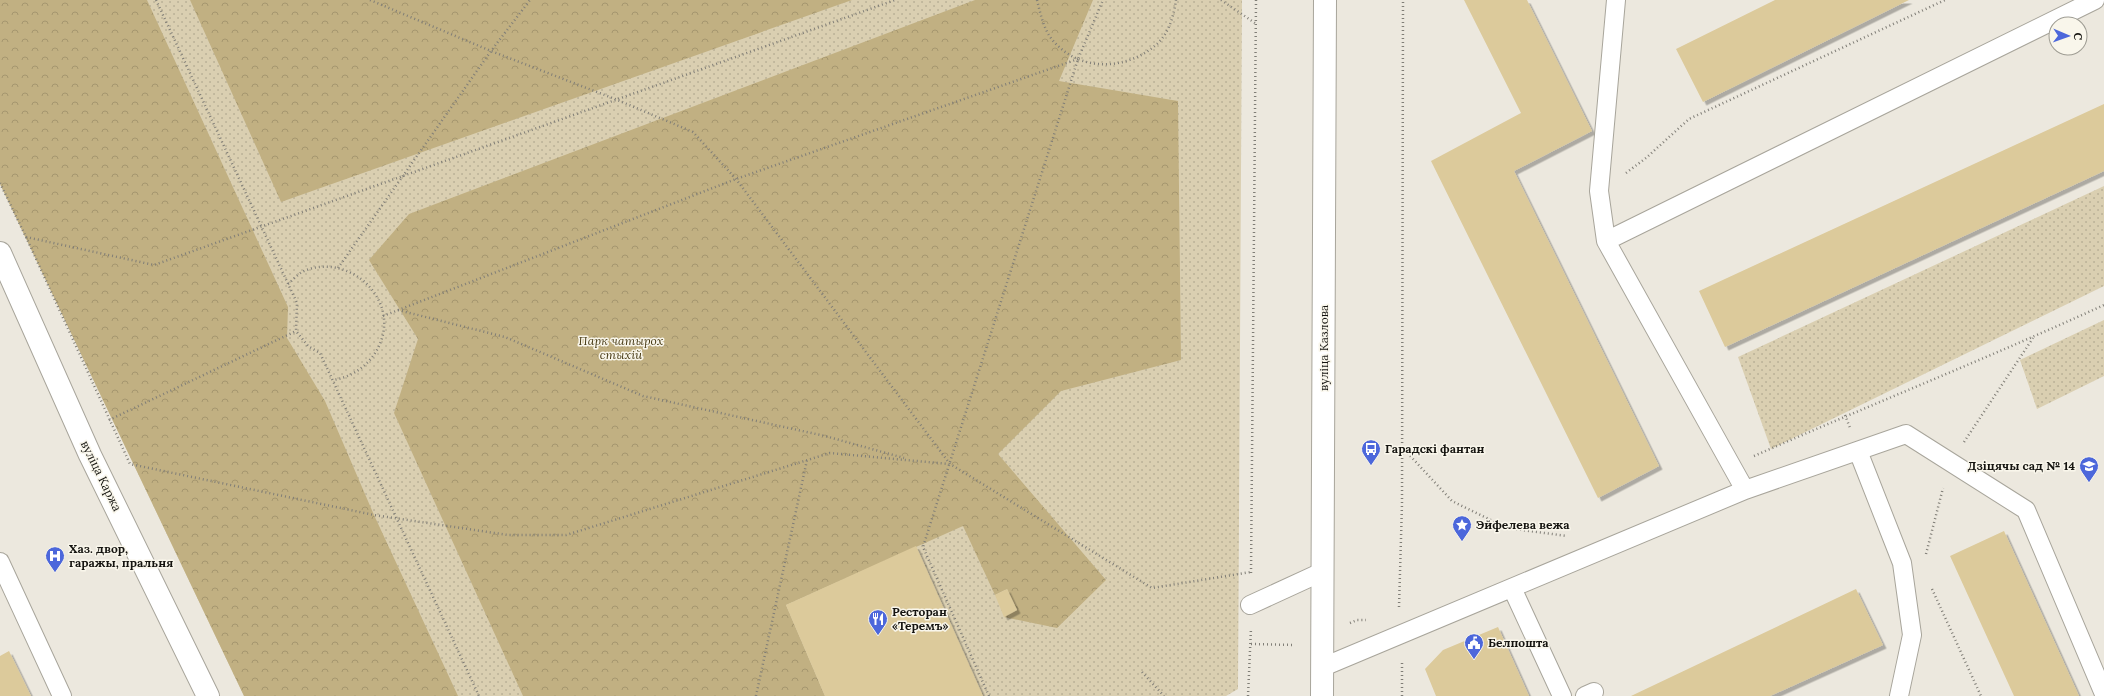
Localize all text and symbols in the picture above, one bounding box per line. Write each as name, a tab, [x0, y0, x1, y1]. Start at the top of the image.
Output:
north arrow	[2048, 16, 2088, 56]
text: С	[2071, 32, 2085, 41]
street label: вуліца Казлова	[1316, 305, 1331, 391]
park label: Парк чатырох стыхій	[579, 333, 664, 362]
street label: вуліца Каржа	[78, 438, 125, 514]
bus stop icon: Гарадскі фантан	[1360, 438, 1382, 466]
place label: Гарадскі фантан	[1385, 441, 1485, 456]
school or university icon: Дзіцячы сад № 14	[2078, 455, 2100, 483]
place label: Дзіцячы сад № 14	[1968, 458, 2075, 473]
place icon: Эйфелева вежа	[1451, 514, 1473, 542]
place label: Эйфелева вежа	[1476, 517, 1570, 532]
place label: Хаз. двор, гаражы, пральня	[69, 541, 173, 570]
hospital icon: Хаз. двор, гаражы, пральня	[44, 545, 66, 573]
place label: Ресторан «Теремъ»	[892, 604, 949, 633]
restaurant icon: Ресторан «Теремъ»	[867, 608, 889, 636]
public building icon: Белпошта	[1463, 632, 1485, 660]
place label: Белпошта	[1488, 635, 1549, 650]

